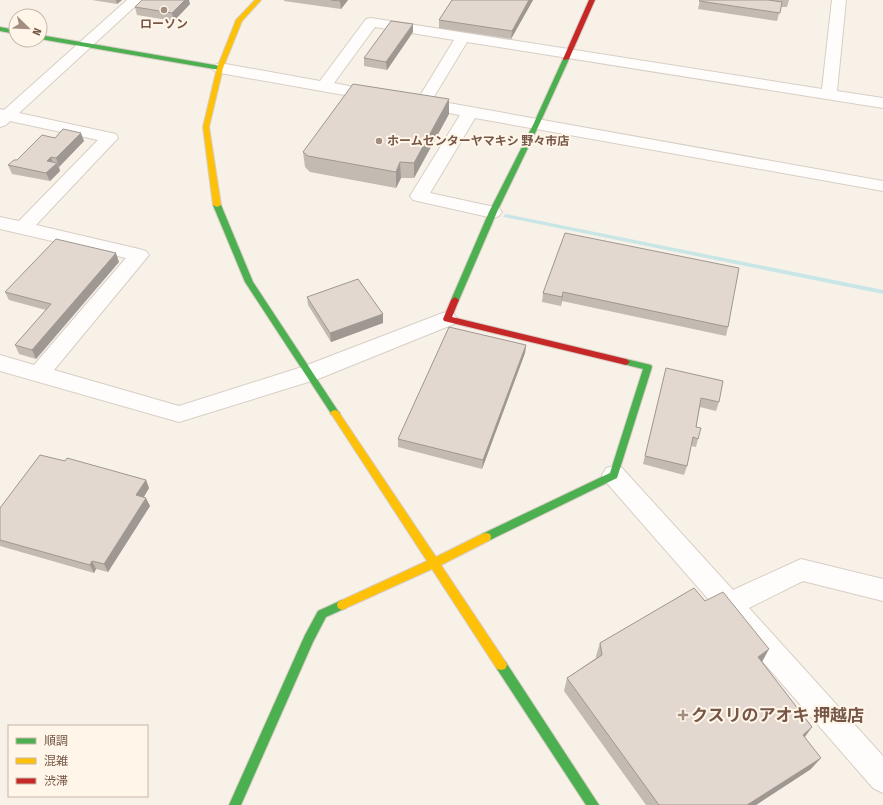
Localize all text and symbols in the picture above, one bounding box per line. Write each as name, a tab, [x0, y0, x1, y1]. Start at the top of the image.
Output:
marker: ローソン	[159, 5, 169, 15]
north arrow	[8, 8, 48, 48]
place label: ローソン	[140, 17, 188, 31]
text: N	[29, 26, 44, 37]
place label: ホームセンターヤマキシ 野々市店	[387, 134, 569, 148]
marker: ホームセンターヤマキシ 野々市店	[374, 136, 384, 146]
place label: クスリのアオキ 押越店	[691, 705, 864, 726]
marker: クスリのアオキ 押越店	[678, 710, 688, 720]
legend	[8, 725, 148, 797]
text: 順調	[44, 734, 68, 748]
text: 混雑	[44, 754, 68, 768]
text: 渋滞	[44, 774, 68, 788]

